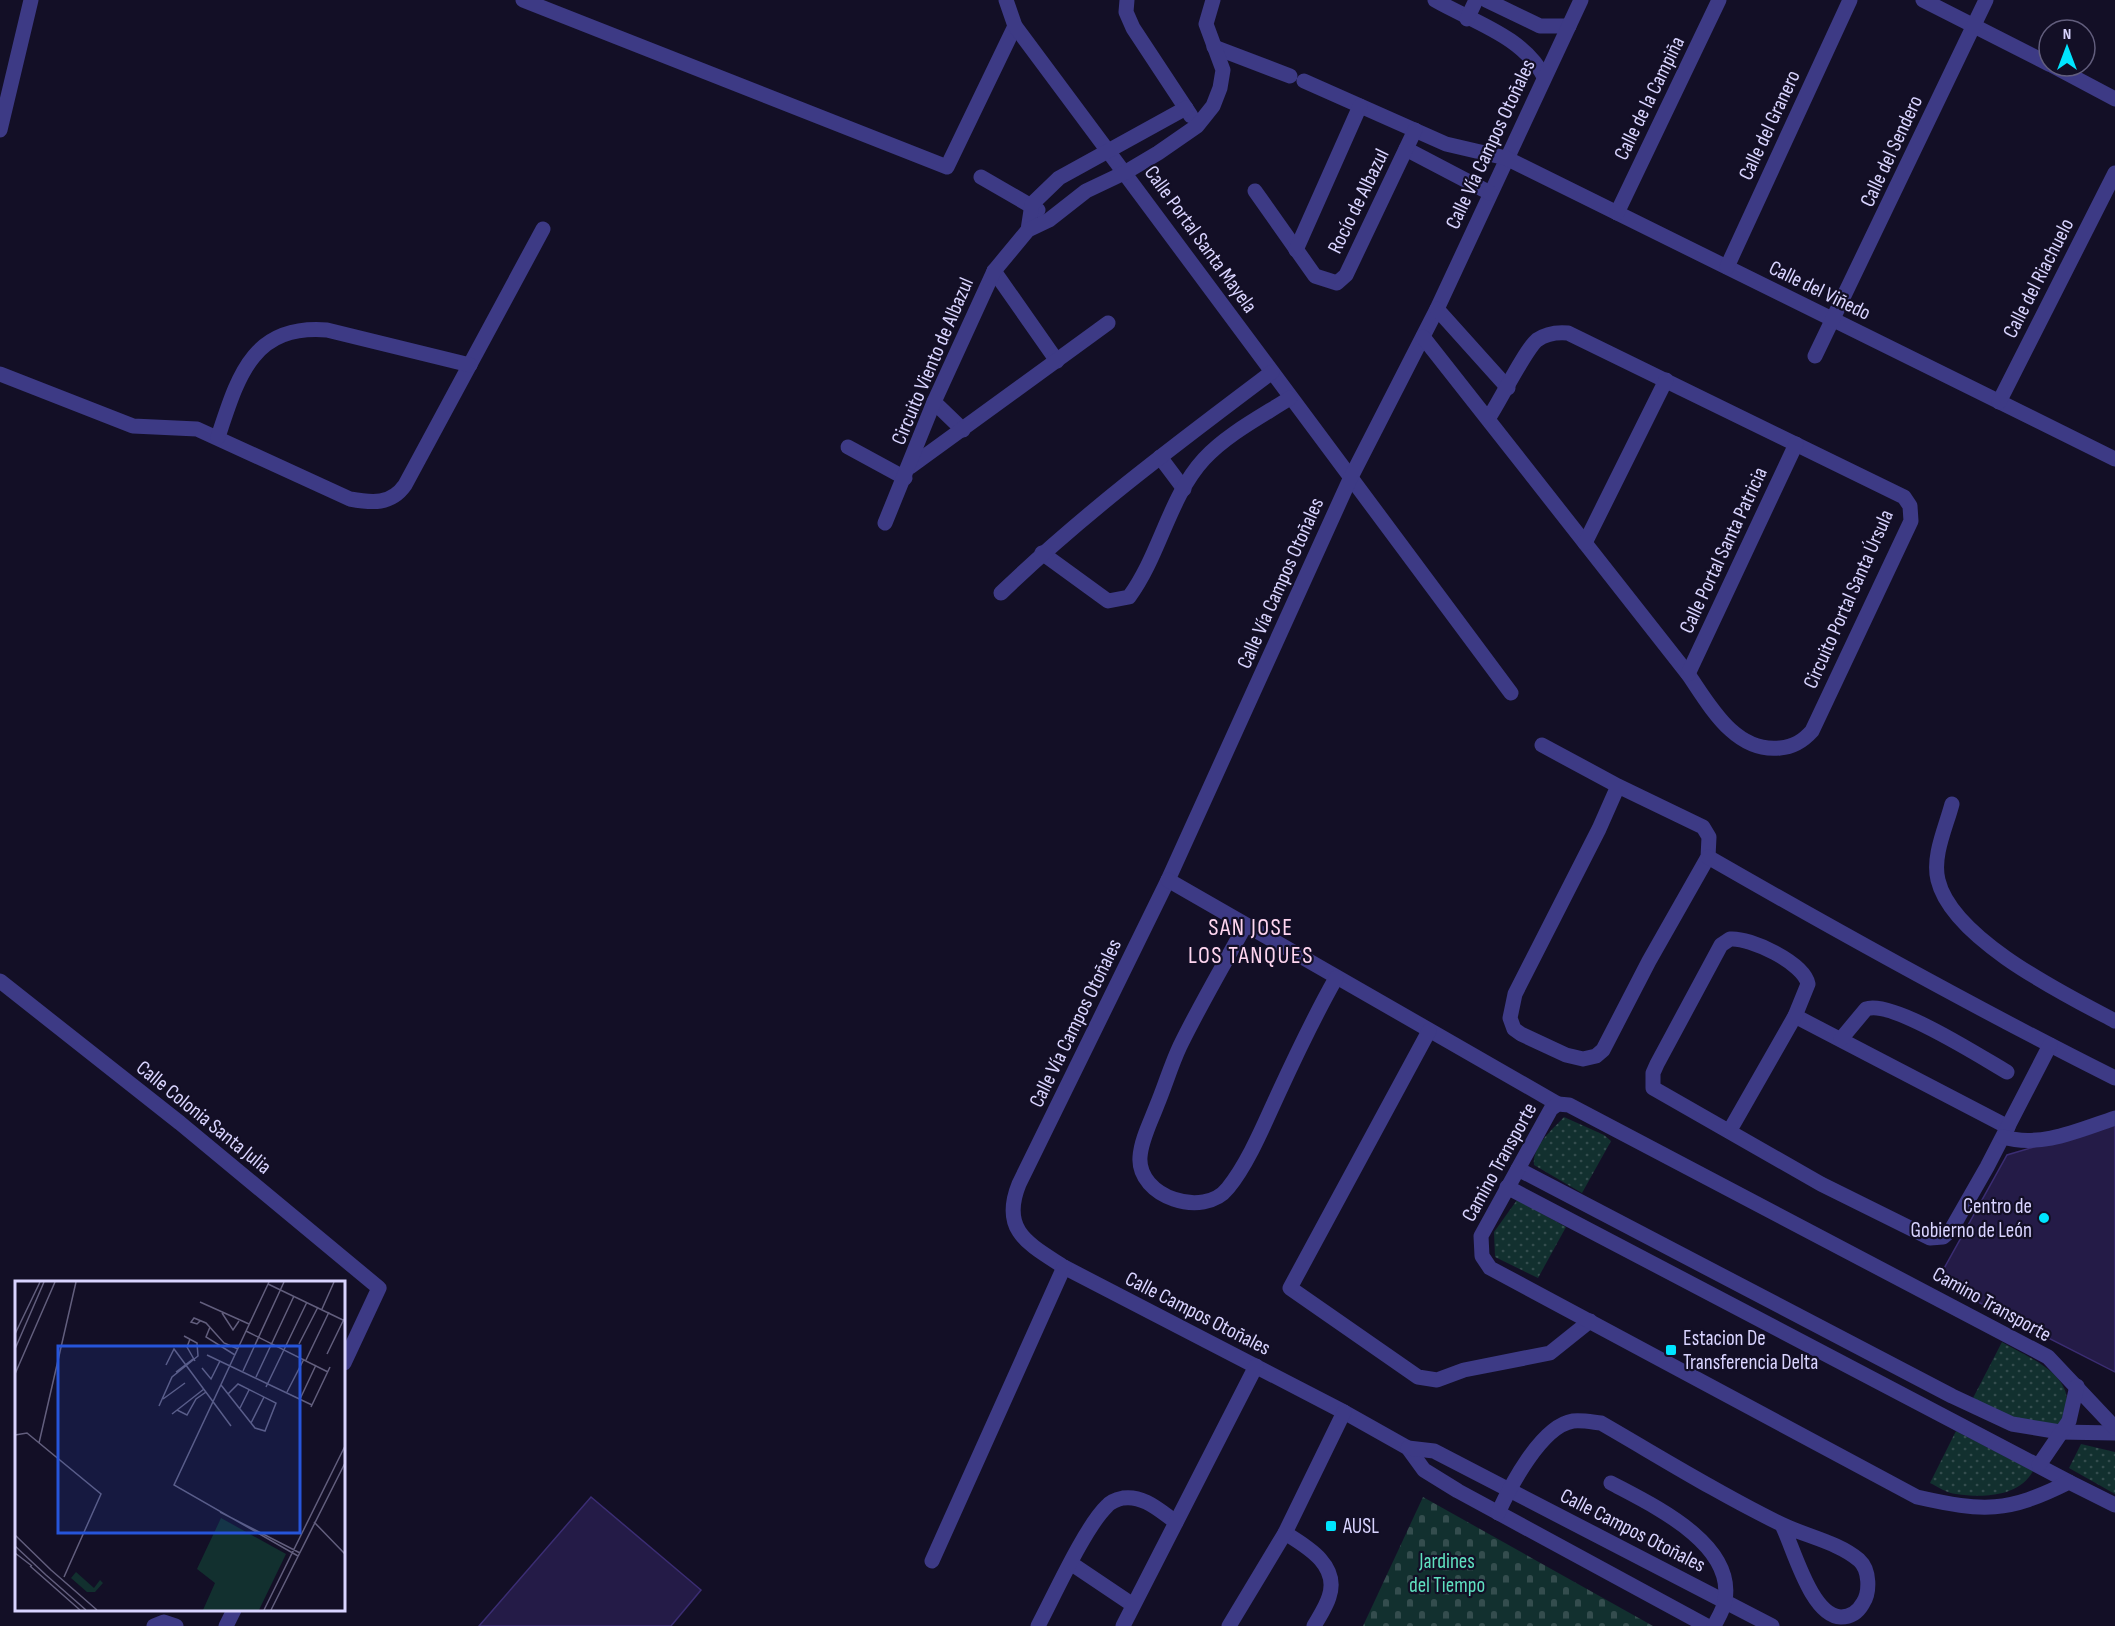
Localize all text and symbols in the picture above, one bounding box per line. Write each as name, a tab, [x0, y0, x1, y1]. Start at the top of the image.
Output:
north arrow	[2037, 18, 2097, 78]
text: N	[2063, 25, 2071, 44]
street label: Calle de la Campiña	[1609, 32, 1690, 164]
street label: Calle Vía Campos Otoñales	[1440, 55, 1541, 233]
street label: Calle del Granero	[1733, 66, 1806, 184]
street label: Calle del Sendero	[1855, 92, 1928, 211]
street label: Rocío de Albazul	[1322, 145, 1395, 258]
street label: Calle Portal Santa Mayela	[1139, 161, 1262, 318]
street label: Calle del Riachuelo	[1998, 214, 2079, 342]
street label: Calle del Viñedo	[1765, 255, 1875, 326]
street label: Circuito Viento de Albazul	[886, 274, 979, 449]
street label: Calle Portal Santa Patricia	[1674, 463, 1773, 637]
street label: Calle Vía Campos Otoñales	[1232, 494, 1329, 672]
street label: Circuito Portal Santa Úrsula	[1798, 506, 1899, 692]
district label: SAN JOSE LOS TANQUES	[1188, 913, 1314, 970]
street label: Calle Vía Campos Otoñales	[1024, 935, 1127, 1111]
street label: Calle Colonia Santa Julia	[131, 1055, 276, 1179]
street label: Camino Transporte	[1457, 1098, 1542, 1226]
place label: Centro de Gobierno de León	[1910, 1194, 2032, 1243]
marker: Centro de Gobierno de León	[2037, 1211, 2051, 1225]
street label: Camino Transporte	[1928, 1262, 2056, 1347]
street label: Calle Campos Otoñales	[1121, 1266, 1274, 1361]
inset map	[15, 1281, 345, 1611]
place label: Estacion De Transferencia Delta	[1683, 1326, 1818, 1375]
marker: Estacion De Transferencia Delta	[1664, 1343, 1678, 1357]
street label: Calle Campos Otoñales	[1556, 1483, 1709, 1578]
place label: AUSL	[1342, 1514, 1379, 1539]
marker: AUSL	[1324, 1519, 1338, 1533]
park label: Jardines del Tiempo	[1409, 1549, 1485, 1598]

